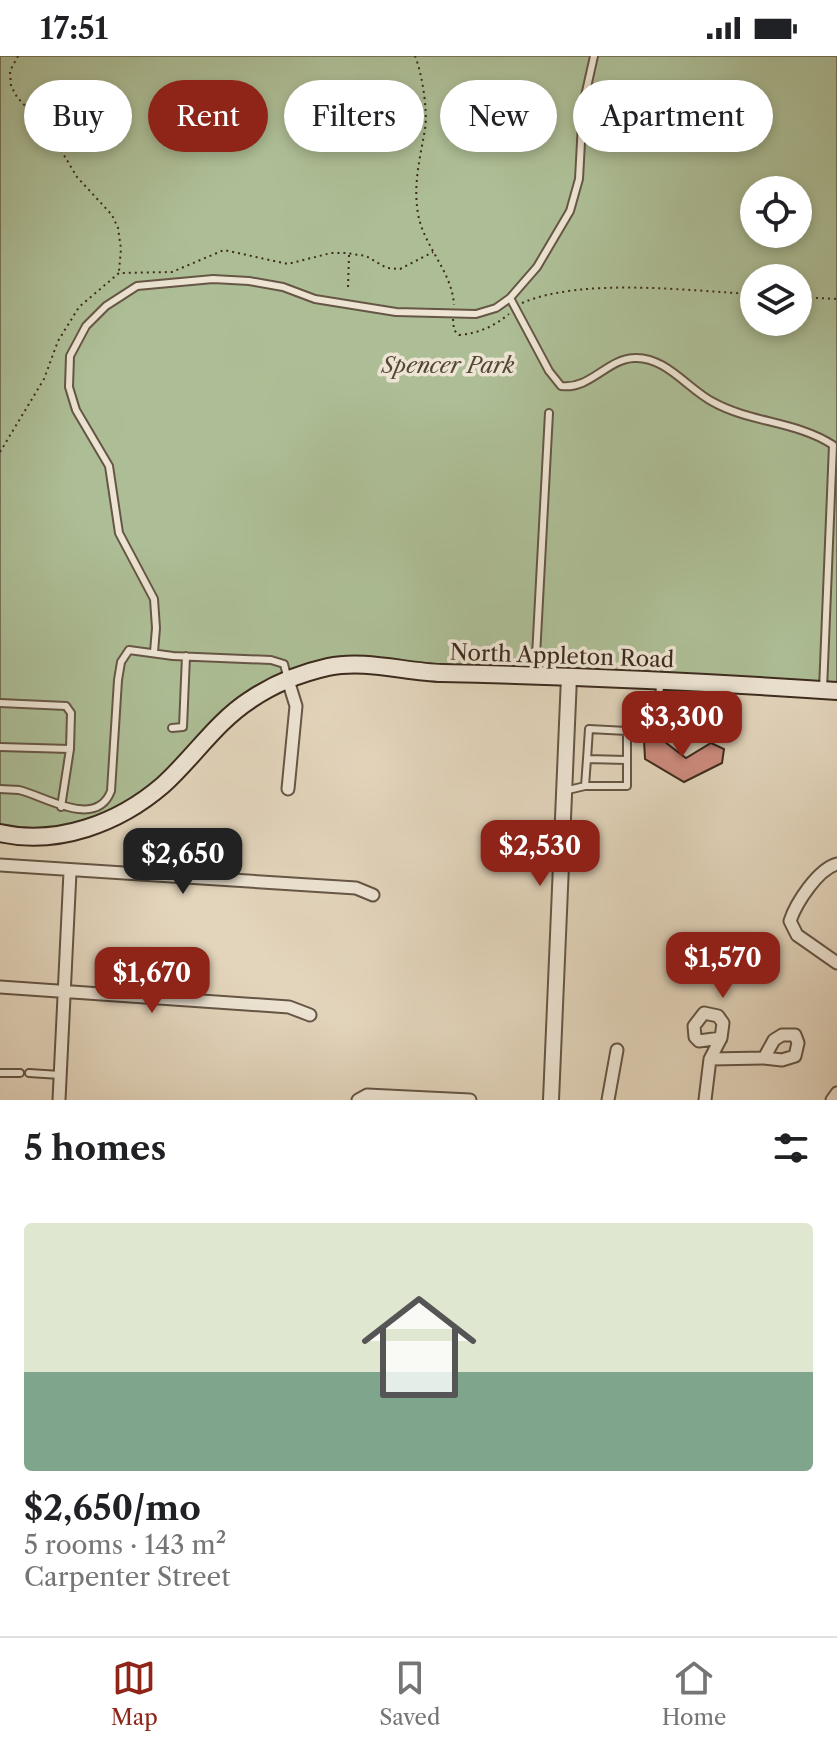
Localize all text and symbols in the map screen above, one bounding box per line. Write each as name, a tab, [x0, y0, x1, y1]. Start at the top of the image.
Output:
text: 17:51	[40, 10, 108, 47]
chip: Buy	[24, 80, 132, 152]
chip: Rent	[148, 80, 268, 152]
chip: Filters	[284, 80, 424, 152]
chip: New	[440, 80, 557, 152]
chip: Apartment	[573, 80, 773, 152]
map controls	[740, 176, 812, 336]
button: locate	[740, 176, 812, 248]
button: layers	[740, 264, 812, 336]
park label: Spencer Park	[380, 352, 515, 379]
street label: North Appleton Road	[449, 639, 675, 673]
pin: $3,300	[617, 691, 747, 759]
text: $3,300	[640, 701, 724, 733]
pin: $2,530	[475, 820, 605, 888]
pin: $2,650	[118, 828, 248, 896]
text: $2,530	[499, 830, 581, 862]
text: $2,650	[141, 838, 225, 870]
pin: $1,570	[658, 932, 788, 1000]
text: $1,570	[684, 942, 762, 974]
pin: $1,670	[87, 947, 217, 1015]
text: $1,670	[113, 957, 191, 989]
icon: filters	[769, 1126, 813, 1170]
text: 5 homes	[24, 1127, 166, 1169]
icon: home	[347, 1275, 491, 1419]
text: $2,650/mo	[24, 1487, 201, 1529]
text: 5 rooms · 143 m²	[24, 1529, 226, 1561]
text: Carpenter Street	[24, 1561, 230, 1593]
tab: Map	[111, 1656, 158, 1731]
tab: Saved	[379, 1656, 440, 1731]
tab: Home	[662, 1656, 726, 1731]

